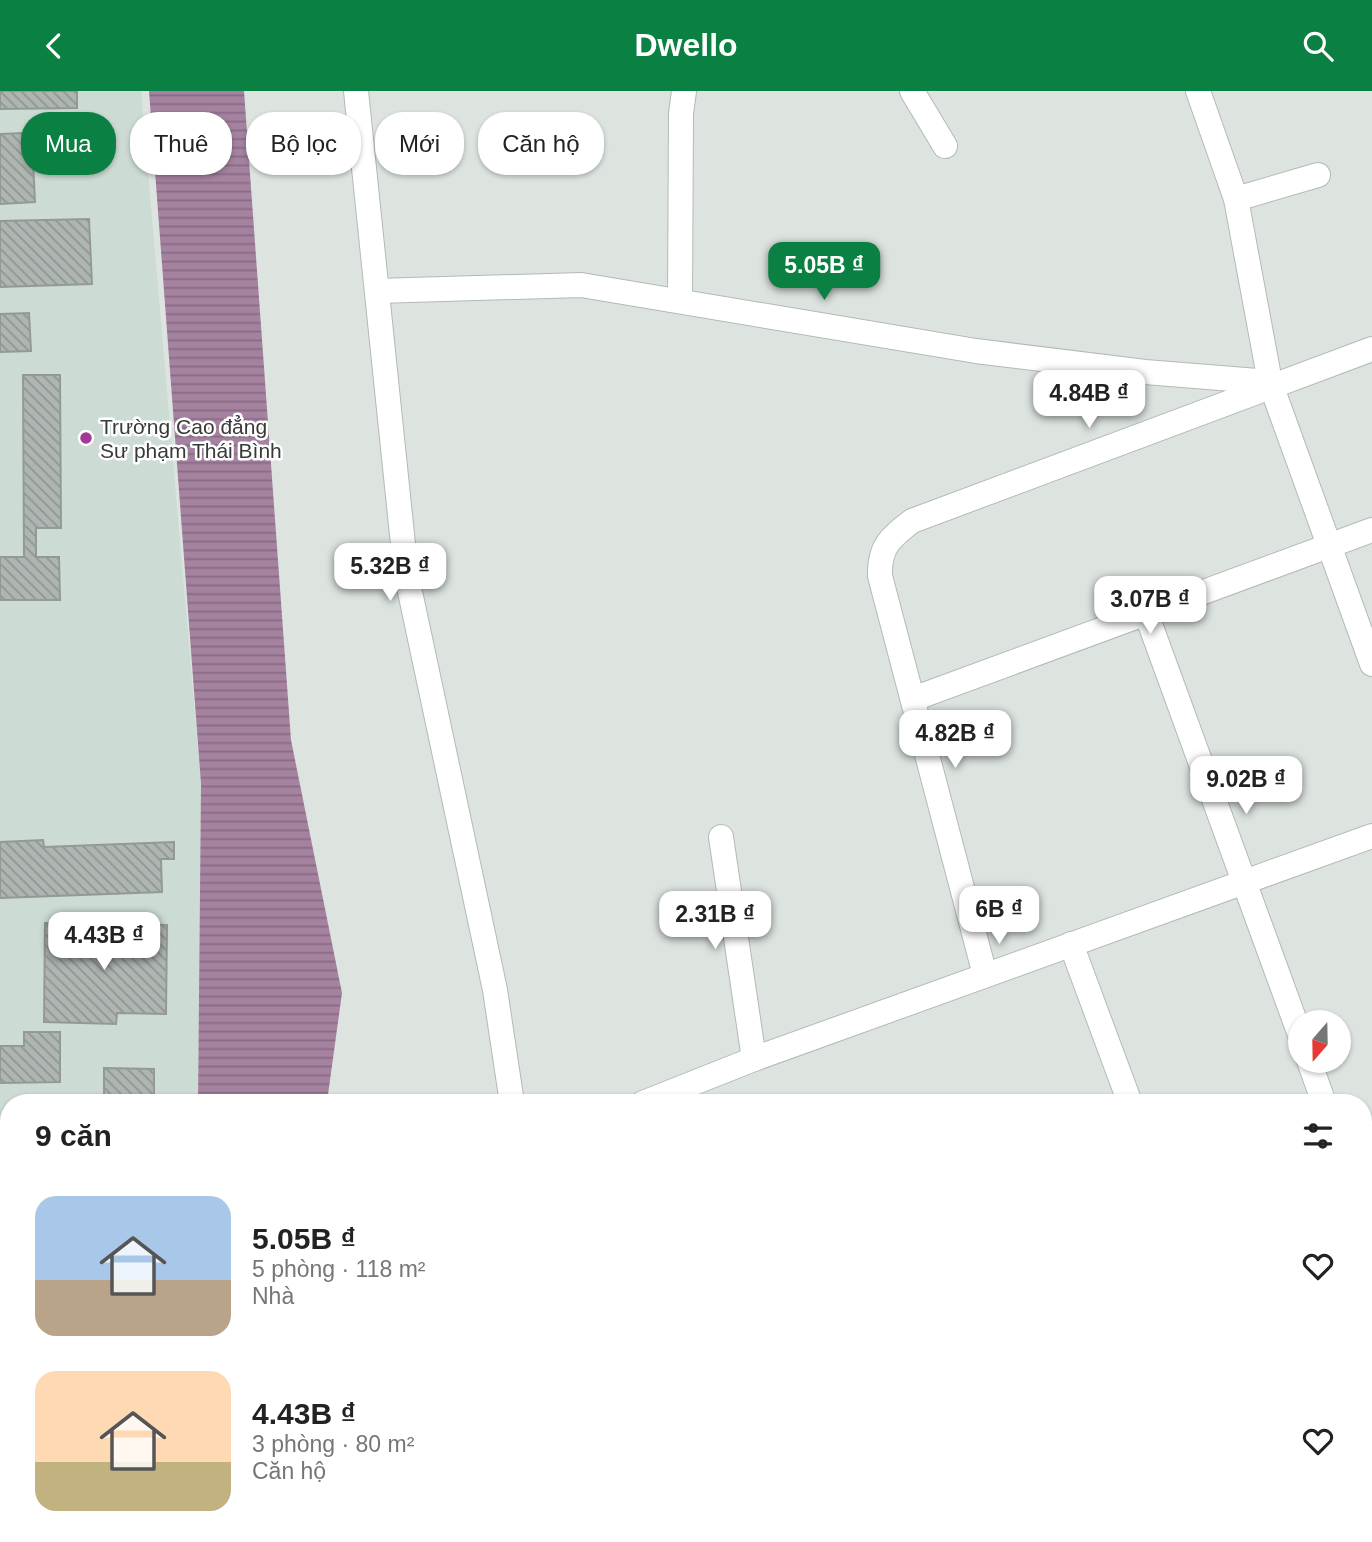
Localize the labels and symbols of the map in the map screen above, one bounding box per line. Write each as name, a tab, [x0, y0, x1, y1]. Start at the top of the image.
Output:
pin: 5.05B ₫	[759, 243, 889, 302]
pin: 4.84B ₫	[1024, 371, 1154, 430]
place label: Trường Cao đẳng Sư phạm Thái Bình	[100, 415, 282, 462]
marker: Trường Cao đẳng Sư phạm Thái Bình	[78, 430, 94, 446]
pin: 5.32B ₫	[325, 543, 455, 603]
pin: 3.07B ₫	[1085, 577, 1215, 636]
pin: 4.82B ₫	[890, 711, 1020, 770]
pin: 9.02B ₫	[1181, 757, 1311, 816]
pin: 6B ₫	[958, 887, 1040, 946]
pin: 2.31B ₫	[650, 891, 780, 951]
pin: 4.43B ₫	[39, 913, 169, 972]
north arrow	[1288, 1010, 1351, 1073]

